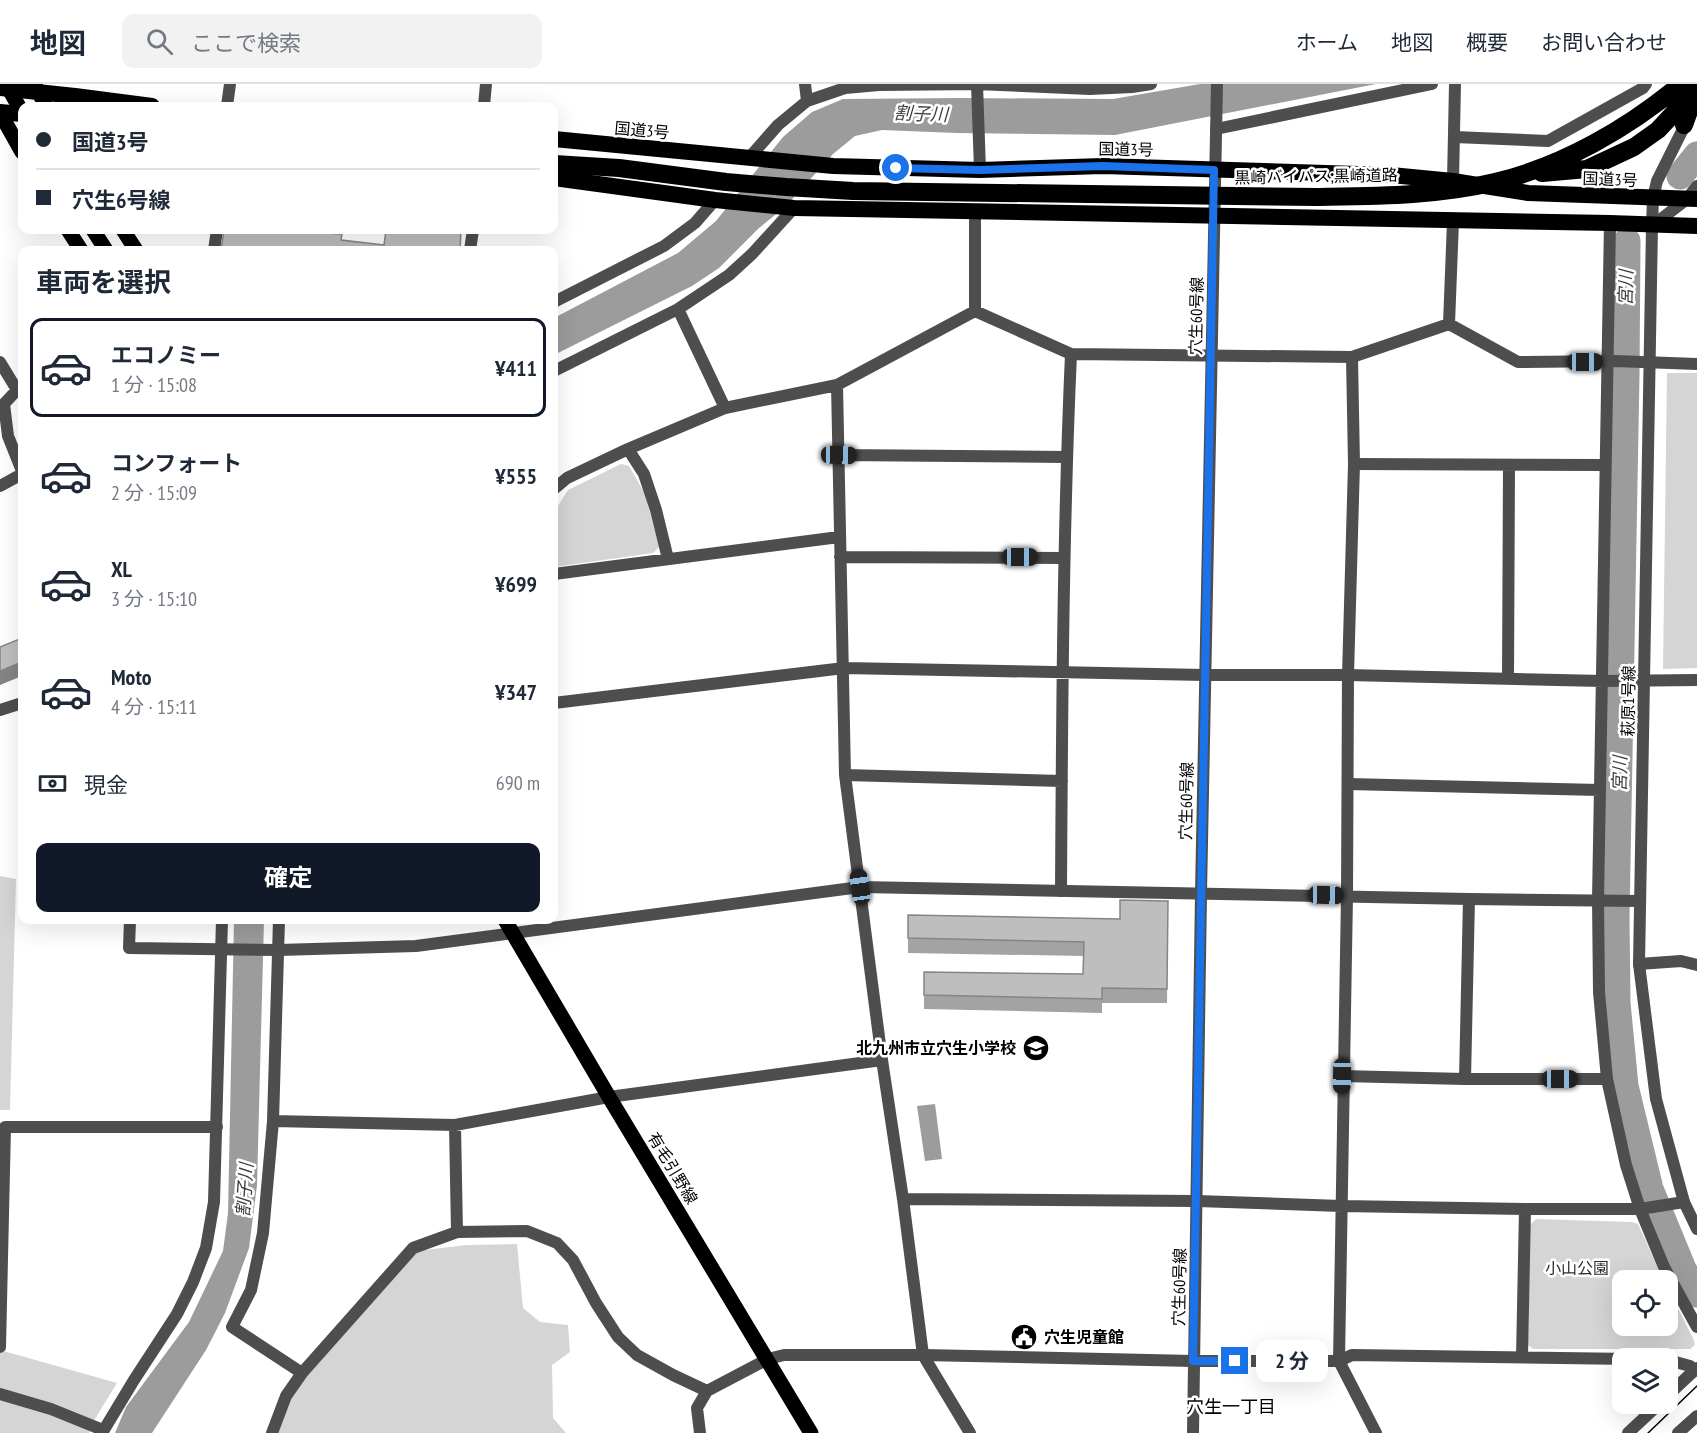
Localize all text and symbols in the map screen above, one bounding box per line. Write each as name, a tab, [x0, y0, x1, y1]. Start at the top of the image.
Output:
search box	[122, 14, 542, 68]
text: 地図	[30, 24, 86, 61]
icon: search	[143, 25, 176, 58]
text: ここで検索	[191, 29, 301, 57]
text: ホーム	[1296, 29, 1358, 56]
text: 地図	[1391, 29, 1433, 56]
text: 概要	[1466, 29, 1508, 56]
text: お問い合わせ	[1541, 29, 1667, 56]
water label: 割子川	[894, 101, 950, 126]
street label: 国道3号	[614, 118, 670, 142]
text: 国道3号	[72, 128, 149, 156]
street label: 国道3号	[1098, 139, 1154, 159]
route start	[882, 154, 909, 181]
street label: 黒崎バイパス;黒崎道路	[1234, 165, 1398, 187]
street label: 国道3号	[1582, 168, 1638, 190]
text: 穴生6号線	[72, 186, 171, 214]
text: 車両を選択	[36, 265, 171, 299]
water label: 宮川	[1614, 268, 1637, 306]
street label: 穴生60号線	[1185, 277, 1207, 355]
icon: car	[39, 341, 93, 395]
text: エコノミー	[111, 341, 221, 369]
car	[1567, 353, 1603, 371]
text: ¥411	[495, 354, 537, 382]
text: 1 分 · 15:08	[111, 372, 197, 398]
car	[821, 446, 857, 464]
icon: car	[39, 449, 93, 503]
text: コンフォート	[111, 449, 242, 477]
text: ¥555	[495, 462, 537, 490]
text: 2 分 · 15:09	[111, 480, 197, 506]
car	[1002, 548, 1038, 566]
text: XL	[111, 555, 132, 583]
icon: car	[39, 557, 93, 611]
text: ¥699	[495, 570, 537, 598]
text: 3 分 · 15:10	[111, 586, 197, 612]
text: Moto	[111, 663, 152, 691]
icon: car	[39, 665, 93, 719]
street label: 萩原1号線	[1617, 665, 1639, 737]
text: ¥347	[495, 678, 537, 706]
text: 4 分 · 15:11	[111, 694, 197, 720]
water label: 宮川	[1608, 754, 1631, 792]
street label: 穴生60号線	[1175, 762, 1197, 840]
icon: cash	[36, 767, 69, 800]
text: 690 m	[496, 770, 540, 796]
text: 現金	[84, 771, 128, 799]
button: 確定	[36, 843, 540, 912]
car	[849, 868, 871, 906]
car	[1308, 886, 1344, 904]
school or university icon: 北九州市立穴生小学校	[1021, 1033, 1051, 1063]
place label: 北九州市立穴生小学校	[856, 1038, 1016, 1058]
car	[1333, 1058, 1351, 1094]
car	[1542, 1070, 1578, 1088]
street label: 有毛引野線	[644, 1129, 702, 1207]
water label: 割子川	[231, 1160, 258, 1218]
street label: 穴生60号線	[1168, 1248, 1190, 1326]
park label: 小山公園	[1545, 1258, 1609, 1278]
map controls	[1612, 1270, 1678, 1414]
button: locate	[1612, 1270, 1678, 1336]
public building icon: 穴生児童館	[1009, 1322, 1039, 1352]
place label: 穴生児童館	[1044, 1327, 1124, 1347]
callout: 2 分	[1256, 1340, 1328, 1382]
route end	[1221, 1347, 1248, 1374]
text: 2 分	[1275, 1348, 1309, 1374]
button: layers	[1612, 1348, 1678, 1414]
district label: 穴生一丁目	[1186, 1395, 1276, 1418]

